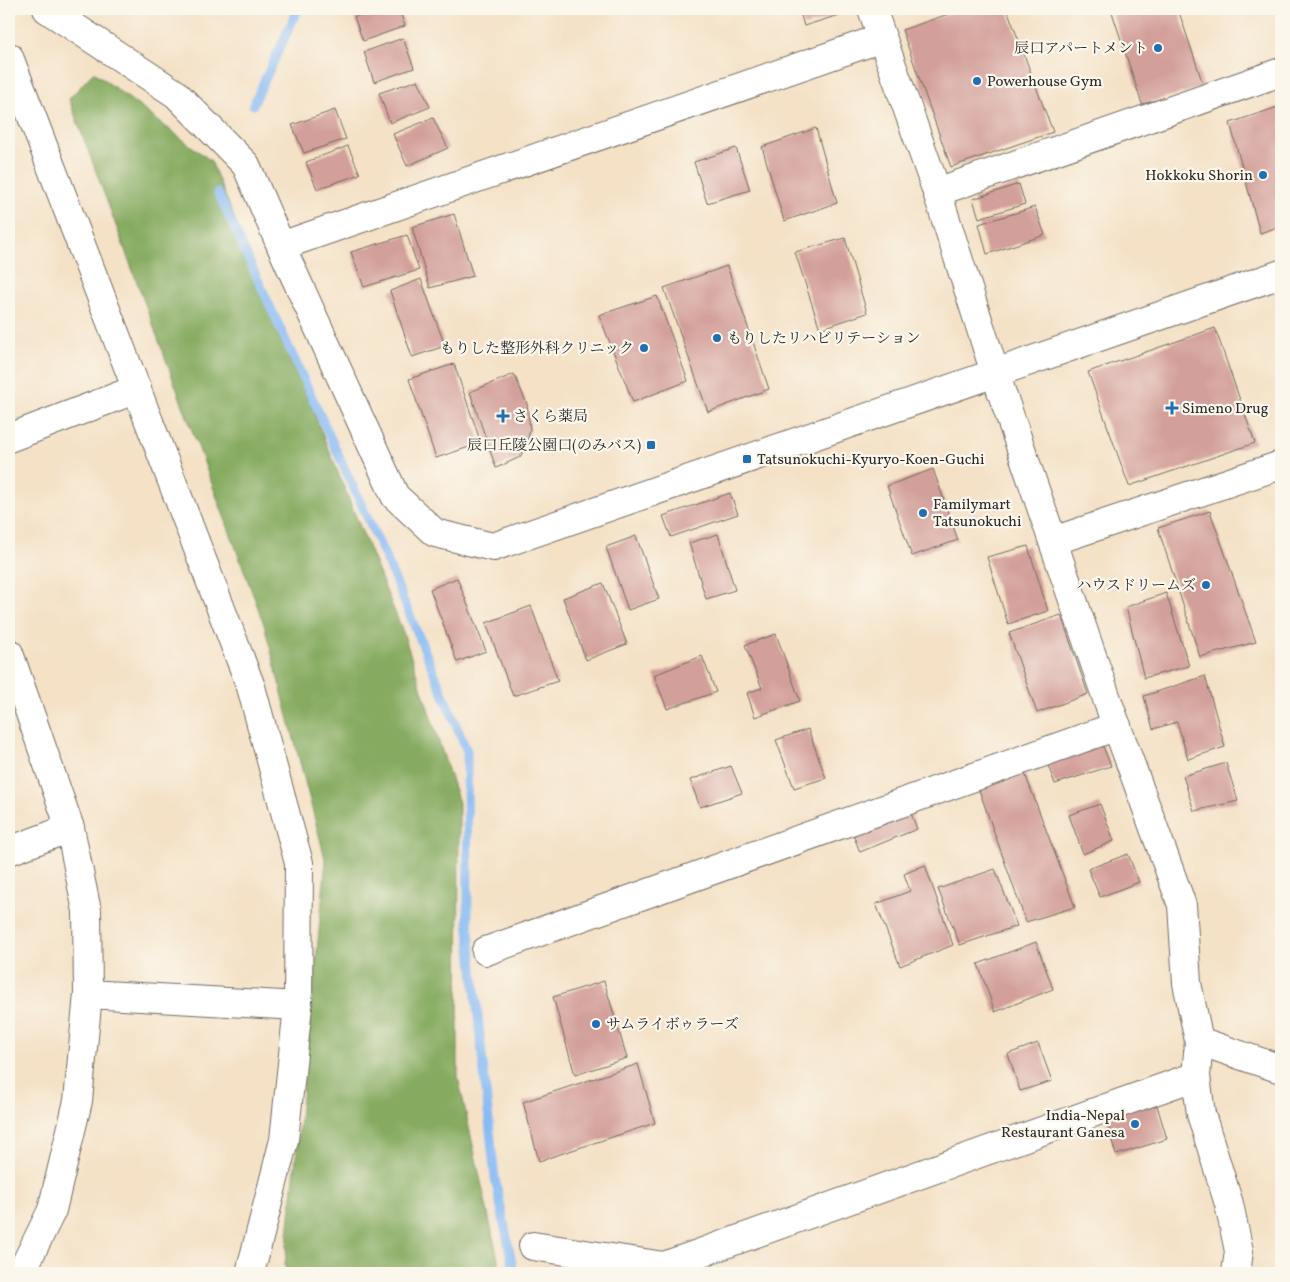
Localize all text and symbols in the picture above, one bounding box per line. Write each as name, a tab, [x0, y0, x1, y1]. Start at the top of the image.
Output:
place label: 辰口アパートメント	[1014, 39, 1148, 60]
marker: 辰口アパートメント	[1152, 42, 1164, 54]
place label: Powerhouse Gym	[987, 72, 1102, 93]
marker: Powerhouse Gym	[971, 75, 983, 87]
place label: Hokkoku Shorin	[1145, 166, 1253, 187]
marker: Hokkoku Shorin	[1257, 169, 1269, 181]
place label: もりしたリハビリテーション	[727, 329, 921, 350]
marker: もりしたリハビリテーション	[711, 332, 723, 344]
place label: もりした整形外科クリニック	[440, 339, 634, 360]
marker: もりした整形外科クリニック	[638, 342, 650, 354]
place label: Simeno Drug	[1182, 399, 1269, 420]
marker: Simeno Drug	[1166, 402, 1178, 414]
place label: さくら薬局	[513, 407, 588, 428]
marker: さくら薬局	[497, 410, 509, 422]
place label: 辰口丘陵公園口(のみバス)	[467, 436, 641, 457]
marker: 辰口丘陵公園口(のみバス)	[645, 439, 657, 451]
place label: Tatsunokuchi-Kyuryo-Koen-Guchi	[757, 450, 984, 471]
marker: Tatsunokuchi-Kyuryo-Koen-Guchi	[741, 453, 753, 465]
place label: Familymart Tatsunokuchi	[933, 495, 1021, 533]
marker: Familymart Tatsunokuchi	[917, 507, 929, 519]
place label: ハウスドリームズ	[1076, 576, 1196, 597]
marker: ハウスドリームズ	[1200, 579, 1212, 591]
place label: サムライボゥラーズ	[606, 1015, 739, 1036]
marker: サムライボゥラーズ	[590, 1018, 602, 1030]
place label: India-Nepal Restaurant Ganesa	[1001, 1106, 1125, 1144]
marker: India-Nepal Restaurant Ganesa	[1129, 1118, 1141, 1130]

